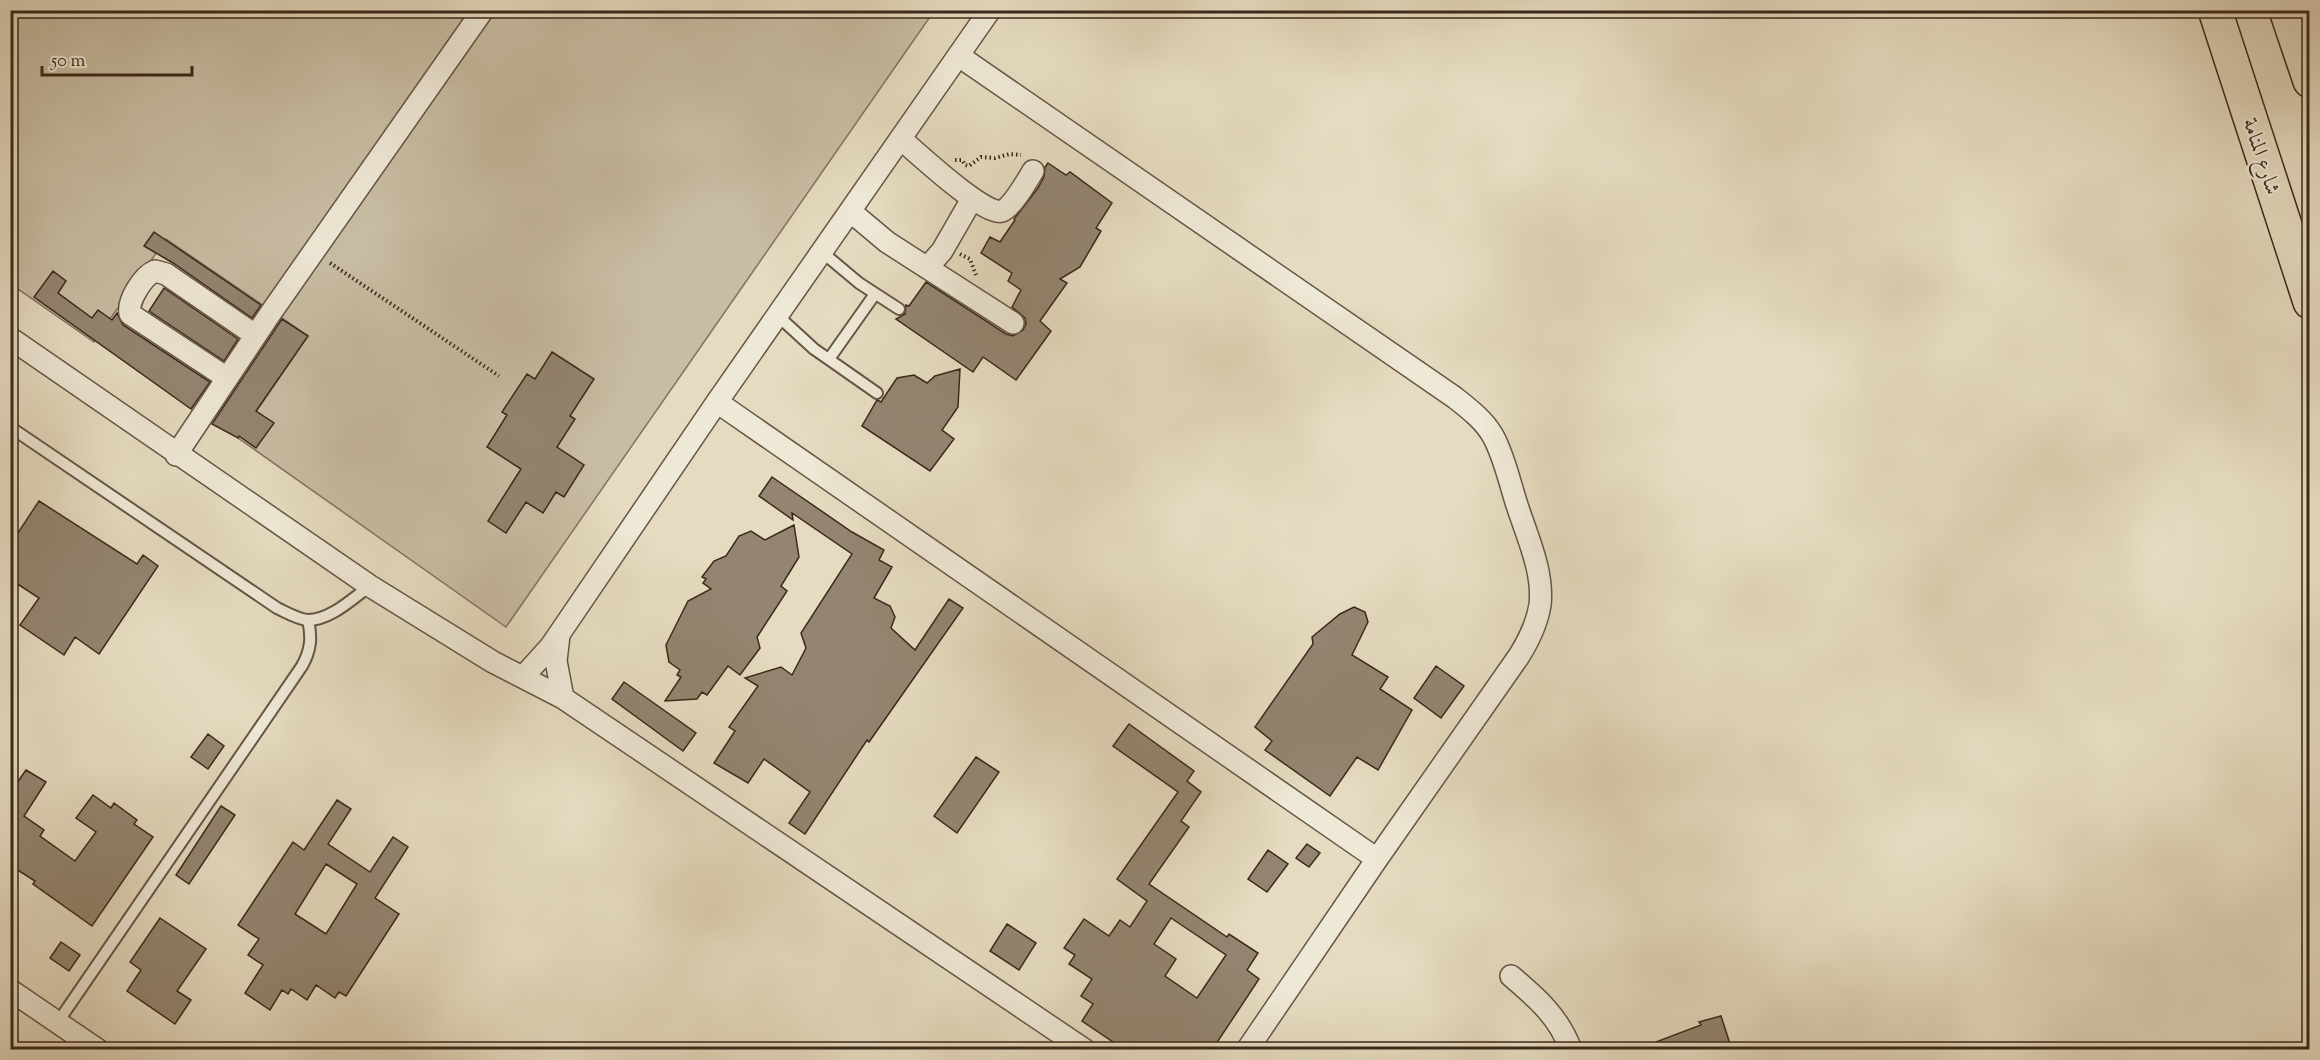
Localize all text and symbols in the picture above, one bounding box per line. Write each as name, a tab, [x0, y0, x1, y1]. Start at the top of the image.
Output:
scale bar	[42, 39, 192, 77]
text: 50 m	[50, 49, 86, 75]
street label: شارع المنامة	[2233, 114, 2287, 199]

